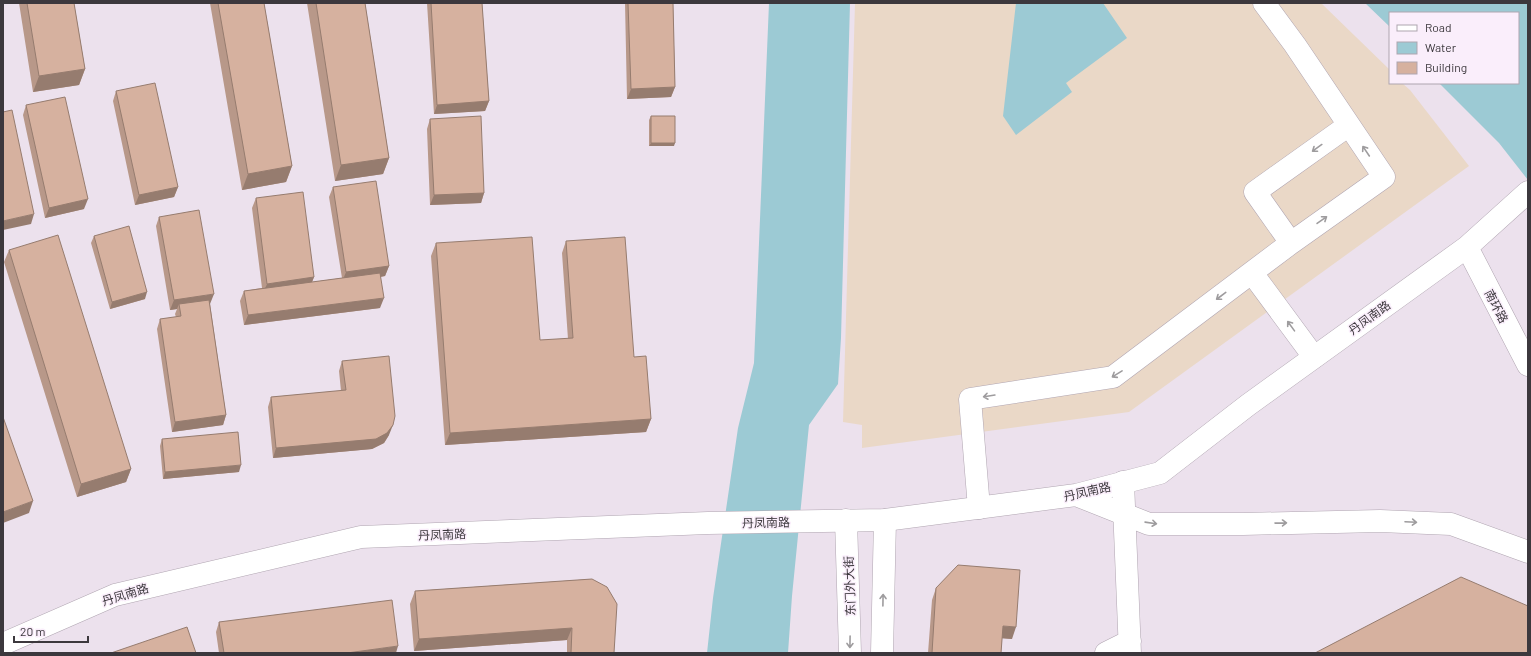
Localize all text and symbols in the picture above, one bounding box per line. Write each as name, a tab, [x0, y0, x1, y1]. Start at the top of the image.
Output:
legend	[1389, 12, 1519, 84]
text: Road	[1425, 20, 1452, 34]
text: Water	[1425, 40, 1457, 54]
text: Building	[1425, 60, 1467, 74]
one-way arrow	[1312, 144, 1323, 152]
one-way arrow	[1362, 146, 1370, 157]
one-way arrow	[1317, 216, 1328, 224]
street label: 南环路	[1483, 287, 1511, 325]
one-way arrow	[1215, 292, 1226, 300]
street label: 丹凤南路	[1345, 297, 1393, 337]
one-way arrow	[1286, 320, 1295, 331]
one-way arrow	[1111, 369, 1122, 378]
one-way arrow	[983, 392, 996, 400]
street label: 丹凤南路	[1062, 479, 1112, 503]
street label: 丹凤南路	[742, 515, 790, 529]
one-way arrow	[1144, 519, 1157, 527]
one-way arrow	[1404, 519, 1417, 526]
one-way arrow	[1274, 520, 1287, 527]
street label: 丹凤南路	[418, 526, 466, 542]
street label: 东门外大街	[841, 556, 857, 616]
street label: 丹凤南路	[100, 580, 150, 608]
one-way arrow	[879, 594, 887, 607]
scale bar	[14, 618, 88, 644]
text: 20 m	[20, 624, 46, 638]
one-way arrow	[846, 635, 854, 648]

